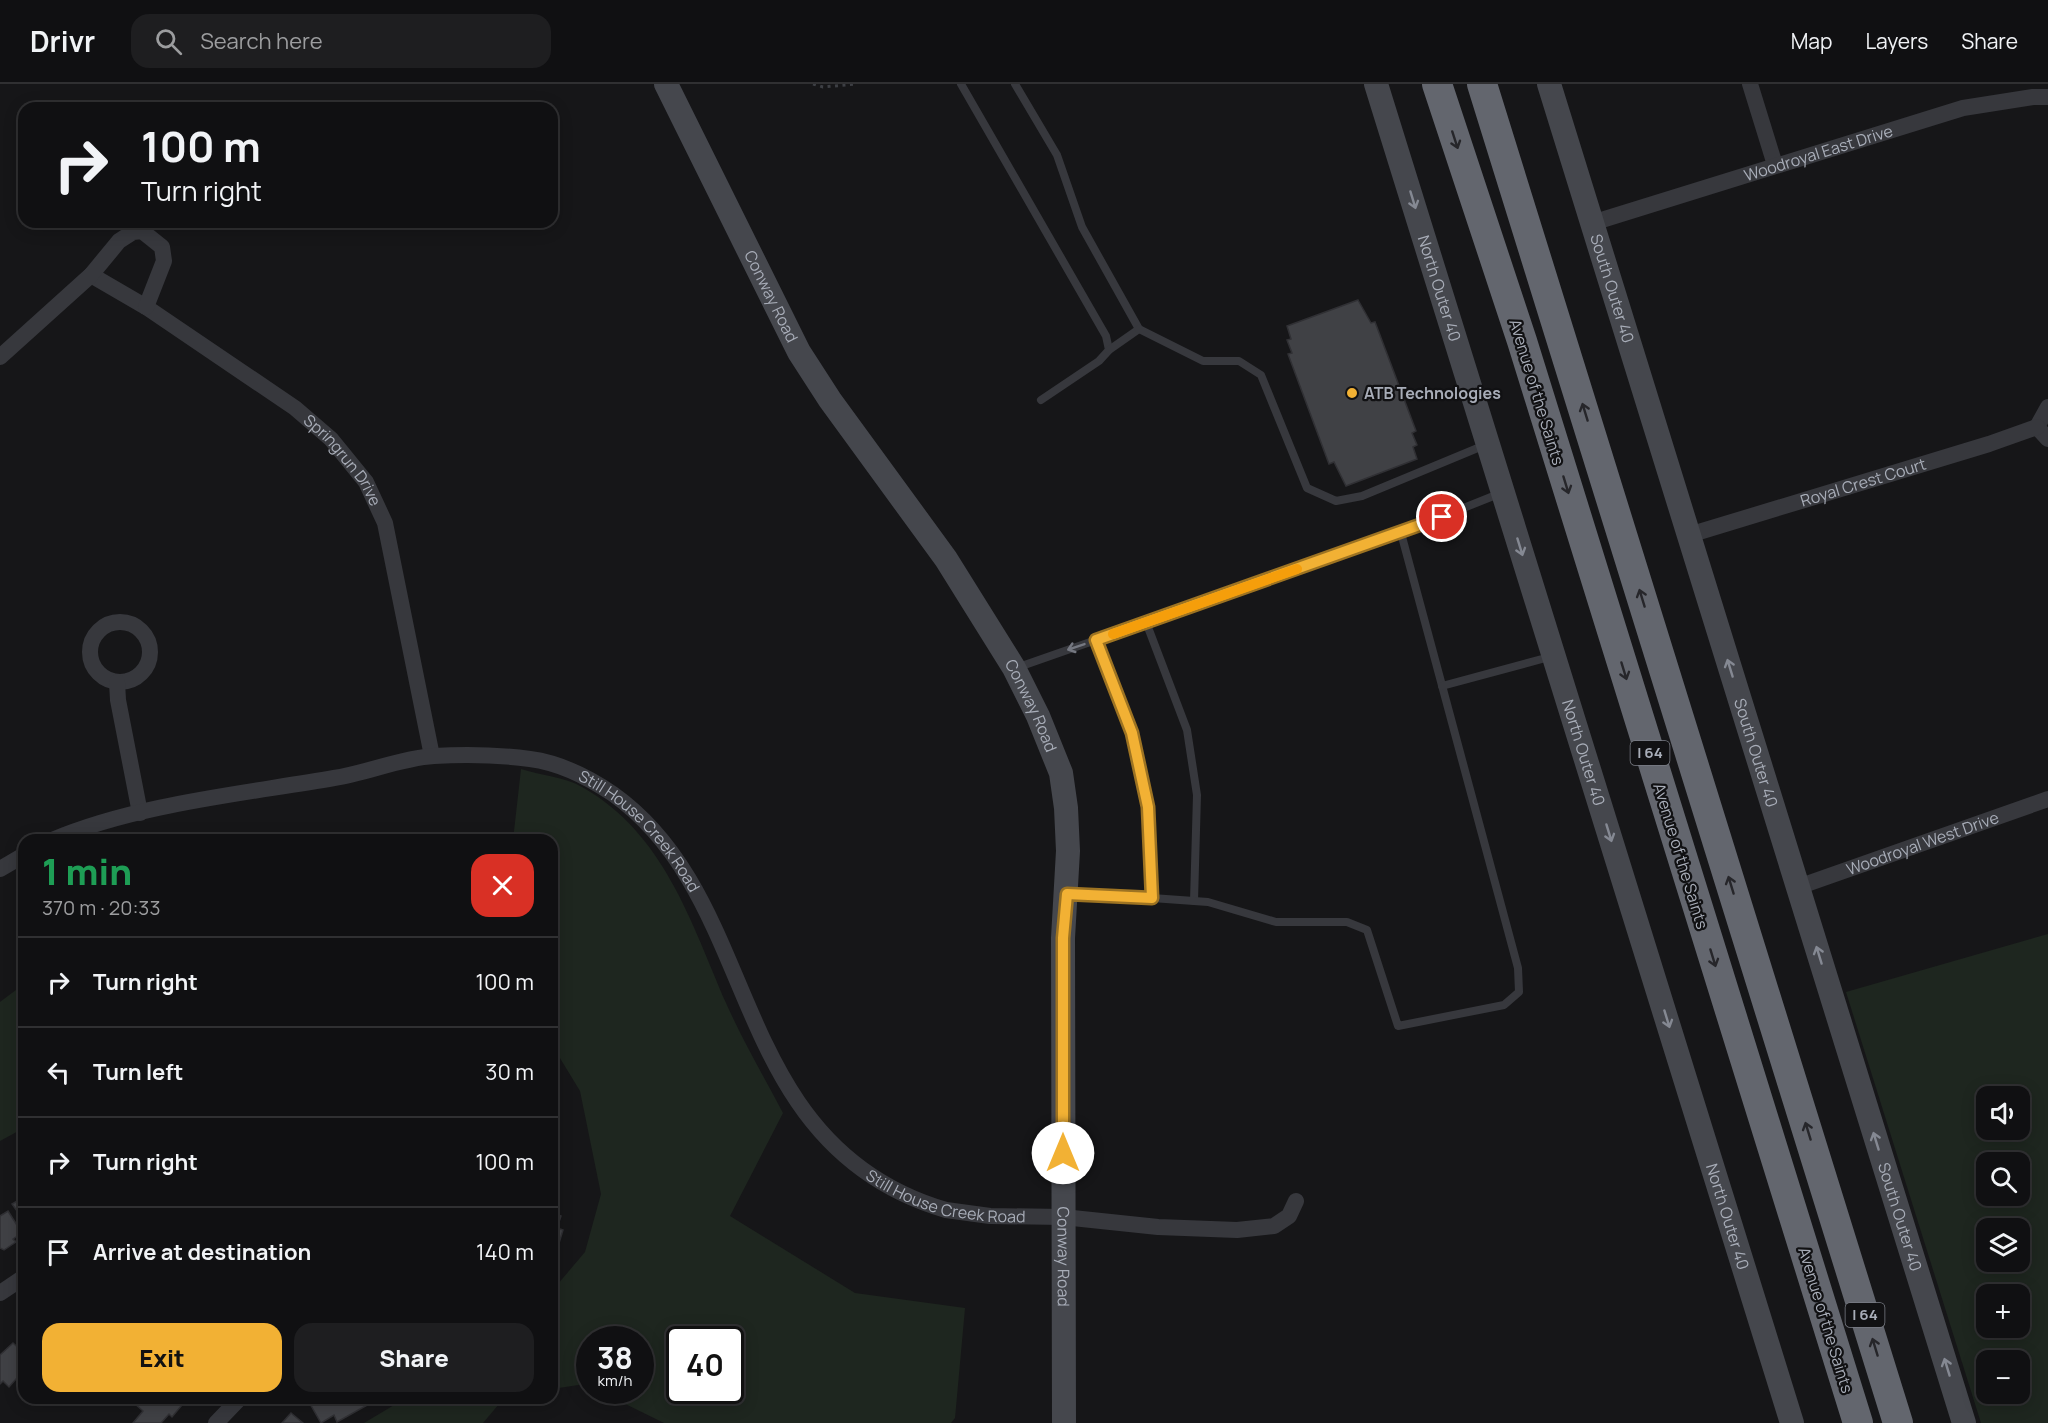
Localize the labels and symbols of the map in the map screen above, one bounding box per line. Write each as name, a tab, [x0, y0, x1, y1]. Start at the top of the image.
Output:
street label: Woodroyal East Drive	[1741, 119, 1895, 186]
one-way arrow	[1450, 130, 1461, 149]
one-way arrow	[1408, 190, 1419, 209]
street label: South Outer 40	[1585, 231, 1640, 346]
street label: North Outer 40	[1413, 233, 1466, 344]
street label: Conway Road	[739, 246, 803, 346]
street label: Avenue of the Saints	[1504, 316, 1570, 468]
place label: ATB Technologies	[1364, 382, 1501, 404]
marker: ATB Technologies	[1345, 386, 1359, 400]
one-way arrow	[1578, 403, 1589, 422]
street label: Springrun Drive	[299, 409, 387, 509]
street label: Royal Crest Court	[1798, 453, 1929, 512]
one-way arrow	[1561, 475, 1572, 494]
pin	[1416, 491, 1467, 542]
one-way arrow	[1515, 537, 1526, 556]
one-way arrow	[1636, 589, 1647, 608]
one-way arrow	[1067, 642, 1086, 653]
street label: Conway Road	[1000, 655, 1062, 755]
one-way arrow	[1724, 659, 1735, 678]
one-way arrow	[1619, 661, 1630, 680]
street label: South Outer 40	[1729, 696, 1783, 810]
street label: North Outer 40	[1557, 697, 1611, 808]
road number: I 64	[1630, 741, 1670, 765]
street label: Still House Creek Road	[575, 765, 705, 896]
street label: Avenue of the Saints	[1648, 780, 1714, 932]
street label: Woodroyal West Drive	[1843, 806, 2002, 880]
one-way arrow	[1604, 823, 1615, 842]
one-way arrow	[1725, 876, 1736, 895]
one-way arrow	[1813, 946, 1824, 965]
one-way arrow	[1708, 948, 1719, 967]
one-way arrow	[1662, 1009, 1673, 1028]
position arrow	[1031, 1121, 1095, 1185]
one-way arrow	[1802, 1122, 1813, 1141]
one-way arrow	[1870, 1132, 1881, 1151]
street label: South Outer 40	[1873, 1160, 1927, 1274]
street label: North Outer 40	[1701, 1161, 1755, 1272]
street label: Still House Creek Road	[862, 1164, 1026, 1227]
street label: Conway Road	[1053, 1207, 1075, 1307]
street label: Avenue of the Saints	[1793, 1244, 1859, 1396]
road number: I 64	[1846, 1303, 1884, 1327]
speed limit sign: 40	[666, 1326, 744, 1404]
one-way arrow	[1869, 1338, 1880, 1357]
one-way arrow	[1941, 1358, 1952, 1377]

